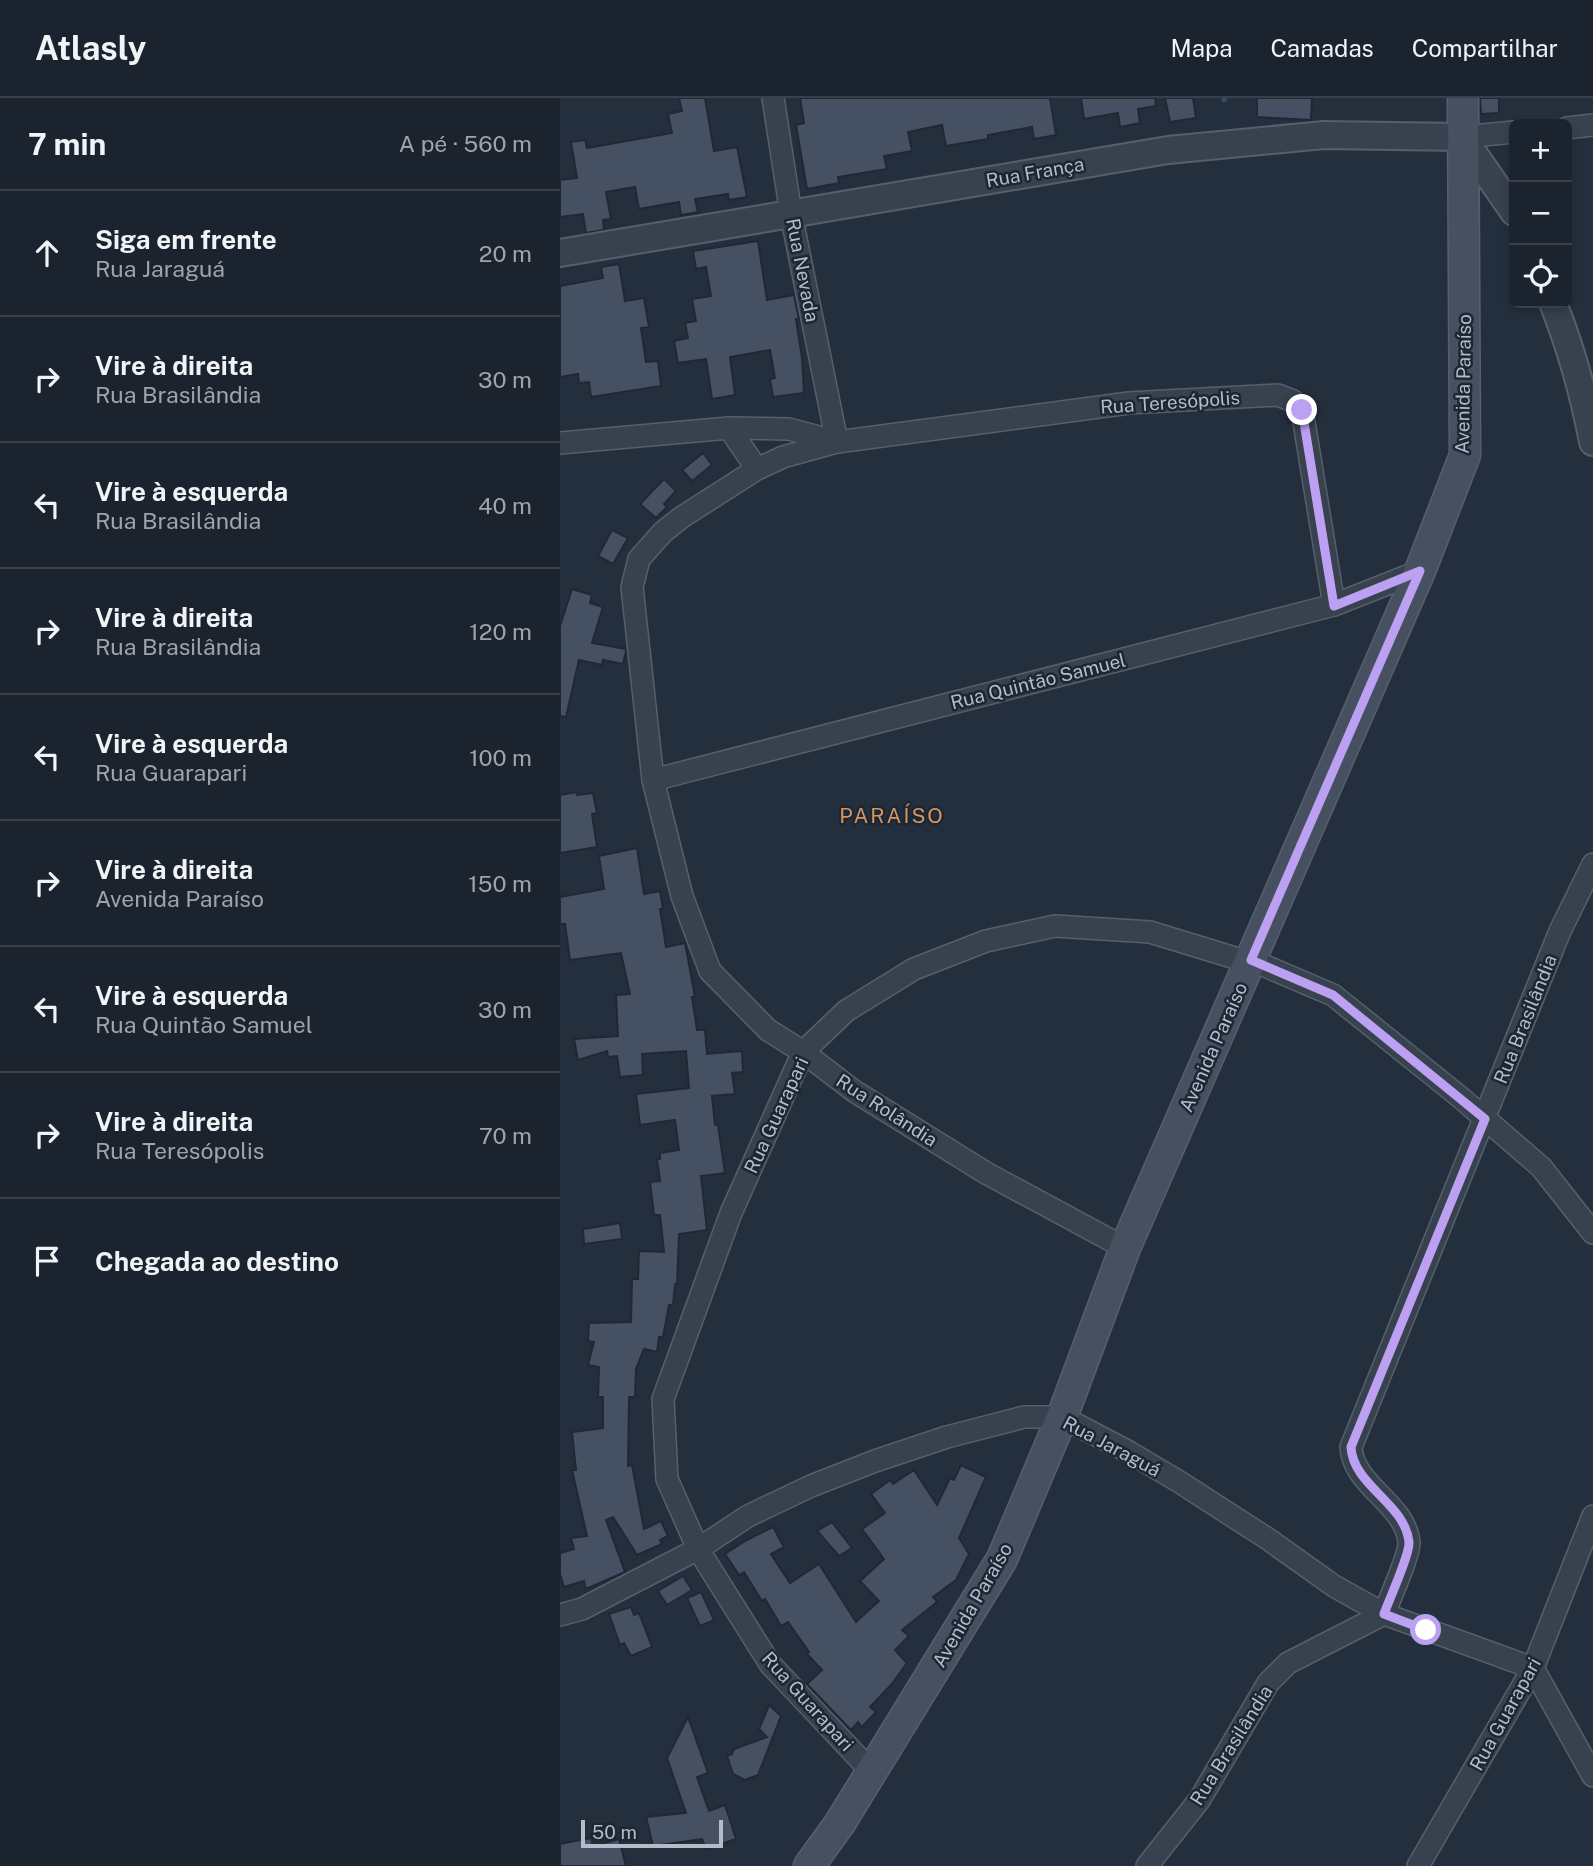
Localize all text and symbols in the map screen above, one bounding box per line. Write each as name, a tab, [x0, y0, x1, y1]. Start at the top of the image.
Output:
text: Atlasly	[35, 29, 146, 67]
text: Mapa	[1171, 34, 1232, 62]
text: Camadas	[1270, 34, 1374, 62]
text: Compartilhar	[1412, 34, 1558, 62]
map controls	[1509, 119, 1572, 308]
button: +	[1509, 119, 1572, 182]
text: 7 min	[28, 126, 106, 162]
text: A pé · 560 m	[399, 130, 532, 157]
street label: Rua França	[984, 153, 1086, 191]
button: −	[1509, 182, 1572, 245]
street label: Rua Nevada	[782, 216, 824, 324]
text: Siga em frente	[95, 224, 277, 255]
icon: ahead	[28, 234, 66, 272]
text: 20 m	[479, 240, 532, 267]
button: locate	[1509, 245, 1572, 308]
text: Rua Jaraguá	[95, 255, 225, 282]
street label: Avenida Paraíso	[1451, 314, 1475, 454]
text: Vire à direita	[95, 350, 253, 381]
icon: right	[28, 360, 66, 398]
text: 30 m	[478, 366, 532, 393]
text: Rua Brasilândia	[95, 381, 261, 408]
street label: Rua Teresópolis	[1099, 386, 1241, 418]
route end	[1286, 394, 1317, 425]
text: Vire à esquerda	[95, 476, 288, 507]
icon: left	[28, 486, 66, 524]
text: 40 m	[478, 492, 532, 519]
text: Rua Brasilândia	[95, 507, 261, 534]
text: Vire à direita	[95, 602, 253, 633]
icon: right	[28, 612, 66, 650]
text: 120 m	[469, 618, 532, 645]
text: Rua Brasilândia	[95, 633, 261, 660]
street label: Rua Quintão Samuel	[948, 649, 1128, 713]
text: Vire à esquerda	[95, 728, 288, 759]
icon: left	[28, 738, 66, 776]
text: 100 m	[469, 744, 532, 771]
text: Rua Guarapari	[95, 759, 247, 786]
district label: PARAÍSO	[839, 803, 945, 828]
text: Vire à direita	[95, 854, 253, 885]
icon: right	[28, 864, 66, 902]
text: 150 m	[468, 870, 532, 897]
text: Avenida Paraíso	[95, 885, 264, 912]
street label: Rua Brasilândia	[1489, 951, 1561, 1087]
street label: Avenida Paraíso	[1175, 979, 1251, 1115]
text: Vire à esquerda	[95, 980, 288, 1011]
icon: left	[28, 990, 66, 1028]
text: 30 m	[478, 996, 532, 1023]
text: Rua Quintão Samuel	[95, 1011, 313, 1038]
street label: Rua Guarapari	[739, 1053, 813, 1177]
street label: Rua Rolândia	[832, 1069, 942, 1151]
text: Vire à direita	[95, 1106, 253, 1137]
icon: right	[28, 1116, 66, 1154]
text: 70 m	[479, 1122, 532, 1149]
text: Rua Teresópolis	[95, 1137, 264, 1164]
icon: arrive	[28, 1242, 66, 1280]
text: Chegada ao destino	[95, 1246, 339, 1277]
street label: Rua Jaraguá	[1059, 1411, 1165, 1481]
street label: Avenida Paraíso	[928, 1539, 1016, 1671]
route start	[1410, 1614, 1441, 1645]
street label: Rua Guarapari	[758, 1647, 858, 1755]
street label: Rua Guarapari	[1465, 1654, 1545, 1774]
street label: Rua Brasilândia	[1185, 1681, 1277, 1809]
scale bar	[581, 1817, 723, 1849]
text: 50 m	[592, 1821, 637, 1843]

